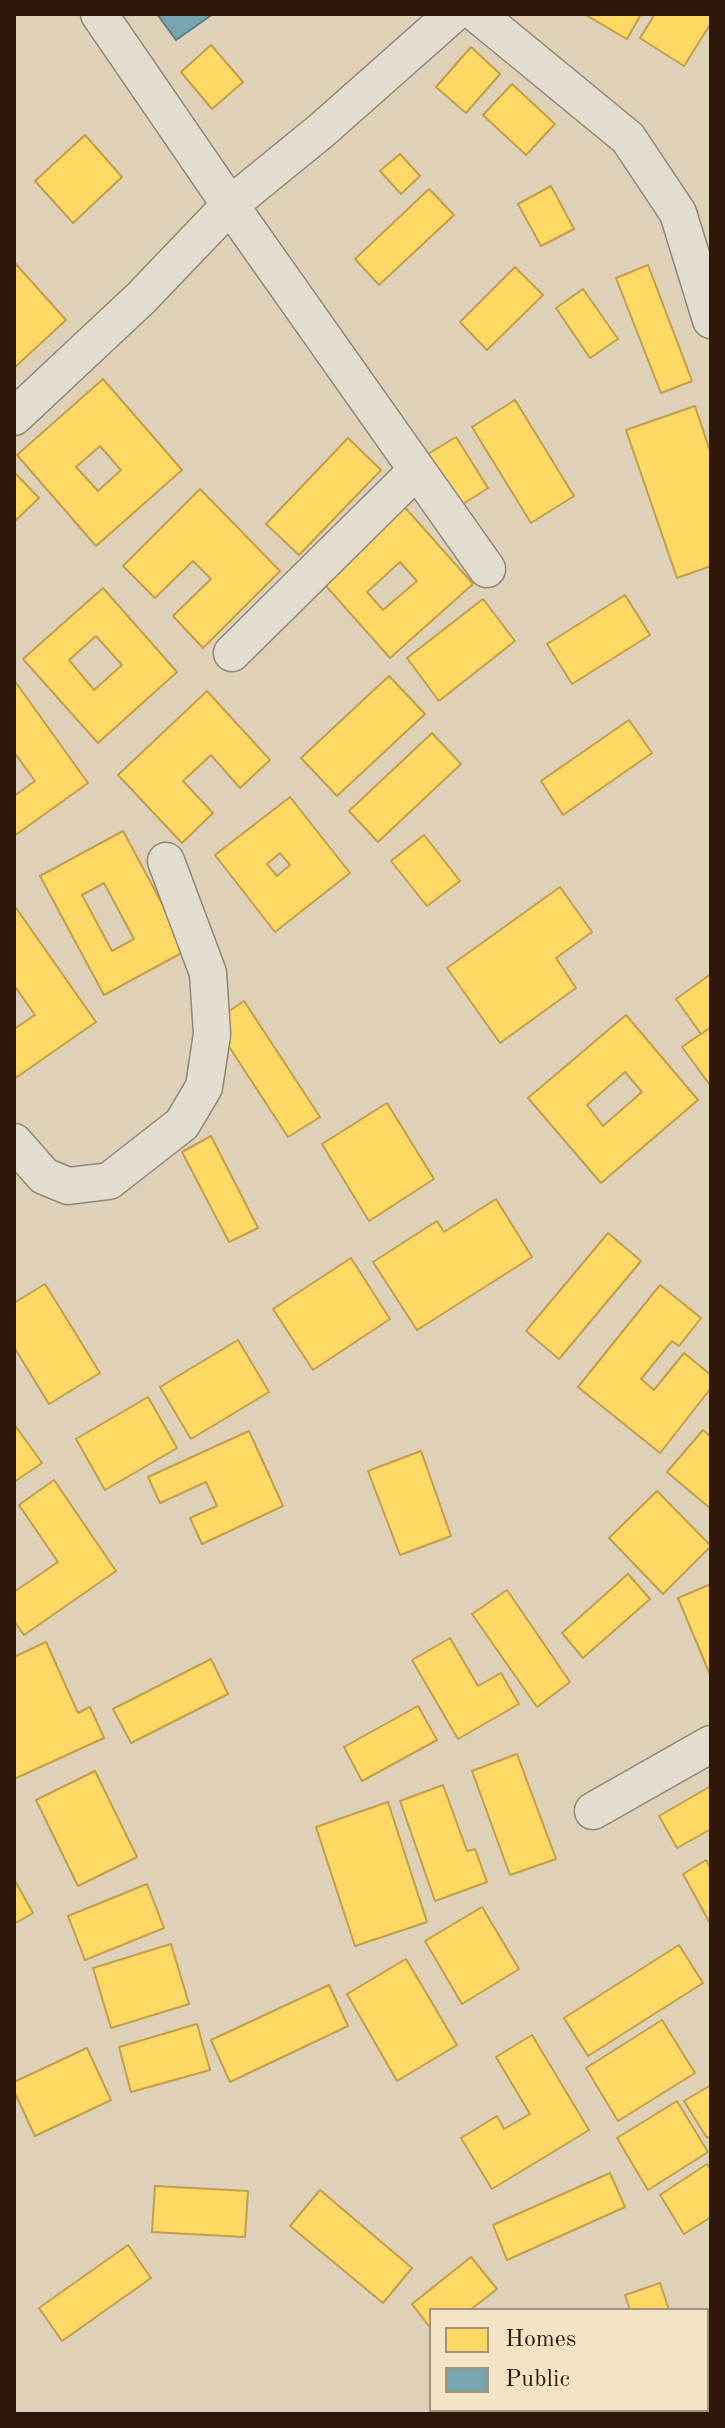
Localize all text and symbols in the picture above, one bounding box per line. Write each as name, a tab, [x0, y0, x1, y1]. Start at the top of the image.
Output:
legend	[429, 2308, 709, 2412]
text: Homes	[505, 2328, 576, 2352]
text: Public	[505, 2368, 570, 2392]

